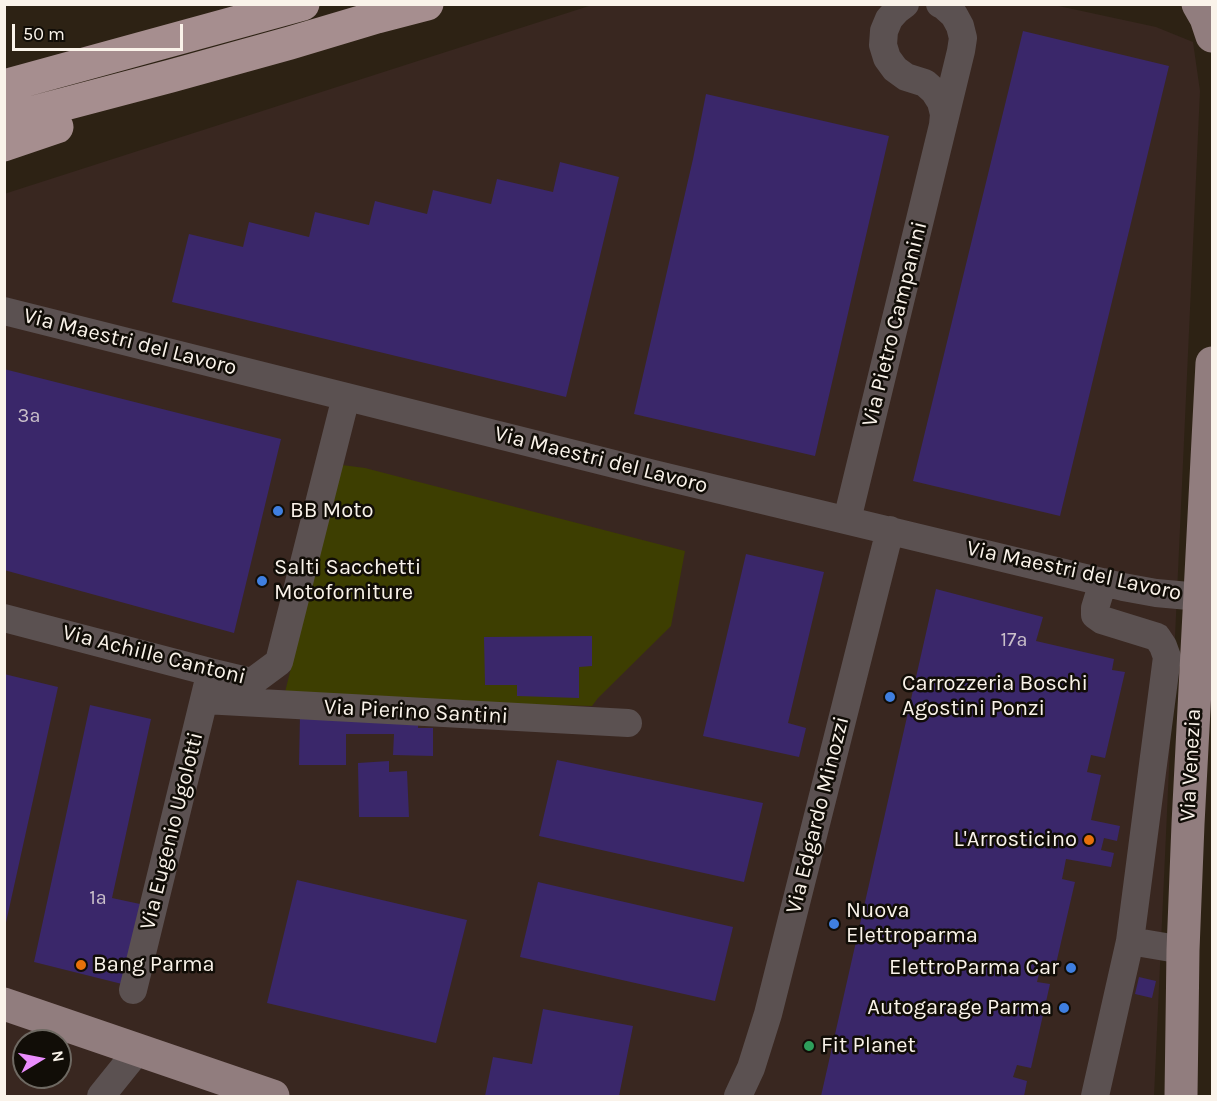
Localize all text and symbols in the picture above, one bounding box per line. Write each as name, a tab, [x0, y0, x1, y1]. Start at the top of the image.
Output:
scale bar	[15, 12, 186, 50]
text: 50 m	[23, 23, 65, 45]
street label: Via Pietro Campanini	[857, 219, 933, 429]
street label: Via Maestri del Lavoro	[21, 303, 239, 381]
house number: 3a	[18, 404, 40, 428]
street label: Via Maestri del Lavoro	[492, 421, 710, 499]
place label: BB Moto	[290, 498, 374, 524]
marker: BB Moto	[271, 504, 285, 518]
street label: Via Maestri del Lavoro	[964, 535, 1184, 607]
place label: Salti Sacchetti Motoforniture	[274, 555, 421, 606]
marker: Salti Sacchetti Motoforniture	[255, 574, 269, 588]
street label: Via Achille Cantoni	[60, 619, 248, 691]
house number: 17a	[1000, 628, 1028, 652]
place label: Carrozzeria Boschi Agostini Ponzi	[902, 671, 1088, 722]
marker: Carrozzeria Boschi Agostini Ponzi	[883, 690, 897, 704]
street label: Via Pierino Santini	[323, 694, 509, 730]
street label: Via Venezia	[1175, 708, 1207, 822]
street label: Via Edgardo Minozzi	[781, 714, 855, 916]
street label: Via Eugenio Ugolotti	[135, 729, 209, 933]
place label: L'Arrosticino	[954, 827, 1077, 853]
marker: L'Arrosticino	[1082, 833, 1096, 847]
house number: 1a	[89, 886, 107, 910]
place label: Nuova Elettroparma	[846, 898, 978, 950]
marker: Nuova Elettroparma	[827, 917, 841, 931]
place label: Bang Parma	[93, 952, 215, 978]
place label: ElettroParma Car	[889, 955, 1059, 981]
marker: Bang Parma	[74, 958, 88, 972]
marker: ElettroParma Car	[1064, 961, 1078, 975]
place label: Autogarage Parma	[867, 995, 1052, 1021]
marker: Autogarage Parma	[1057, 1001, 1071, 1015]
north arrow	[12, 1029, 72, 1089]
place label: Fit Planet	[821, 1033, 916, 1059]
marker: Fit Planet	[802, 1039, 816, 1053]
text: N	[48, 1049, 69, 1063]

